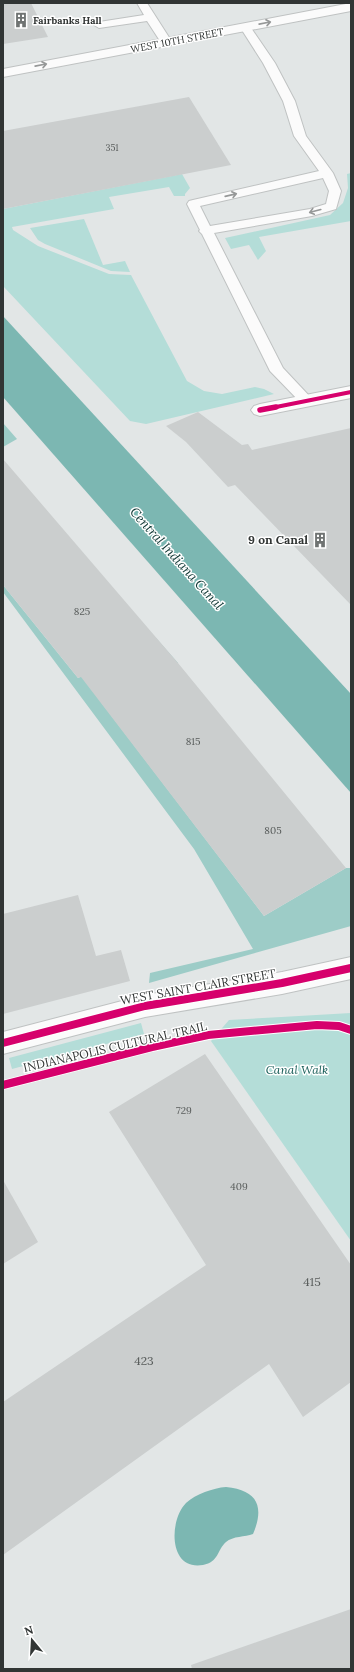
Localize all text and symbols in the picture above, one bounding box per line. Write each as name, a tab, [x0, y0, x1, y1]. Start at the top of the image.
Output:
building icon: Fairbanks Hall	[12, 11, 30, 29]
place label: Fairbanks Hall	[33, 14, 102, 27]
one-way arrow	[258, 19, 271, 27]
street label: WEST 10TH STREET	[129, 25, 225, 56]
one-way arrow	[34, 61, 47, 69]
house number: 351	[105, 142, 119, 153]
one-way arrow	[224, 191, 237, 199]
one-way arrow	[308, 207, 321, 215]
water label: Central Indiana Canal	[126, 504, 227, 613]
building icon: 9 on Canal	[311, 531, 329, 549]
place label: 9 on Canal	[248, 532, 308, 547]
house number: 825	[74, 605, 90, 618]
house number: 815	[186, 735, 200, 748]
house number: 805	[264, 824, 282, 837]
street label: WEST SAINT CLAIR STREET	[119, 965, 277, 1008]
street label: INDIANAPOLIS CULTURAL TRAIL	[22, 1018, 208, 1075]
park label: Canal Walk	[266, 1062, 328, 1077]
house number: 729	[176, 1104, 192, 1117]
house number: 409	[230, 1180, 248, 1193]
house number: 415	[303, 1274, 321, 1289]
house number: 423	[134, 1353, 154, 1368]
north arrow	[12, 1620, 52, 1660]
text: N	[23, 1622, 36, 1638]

